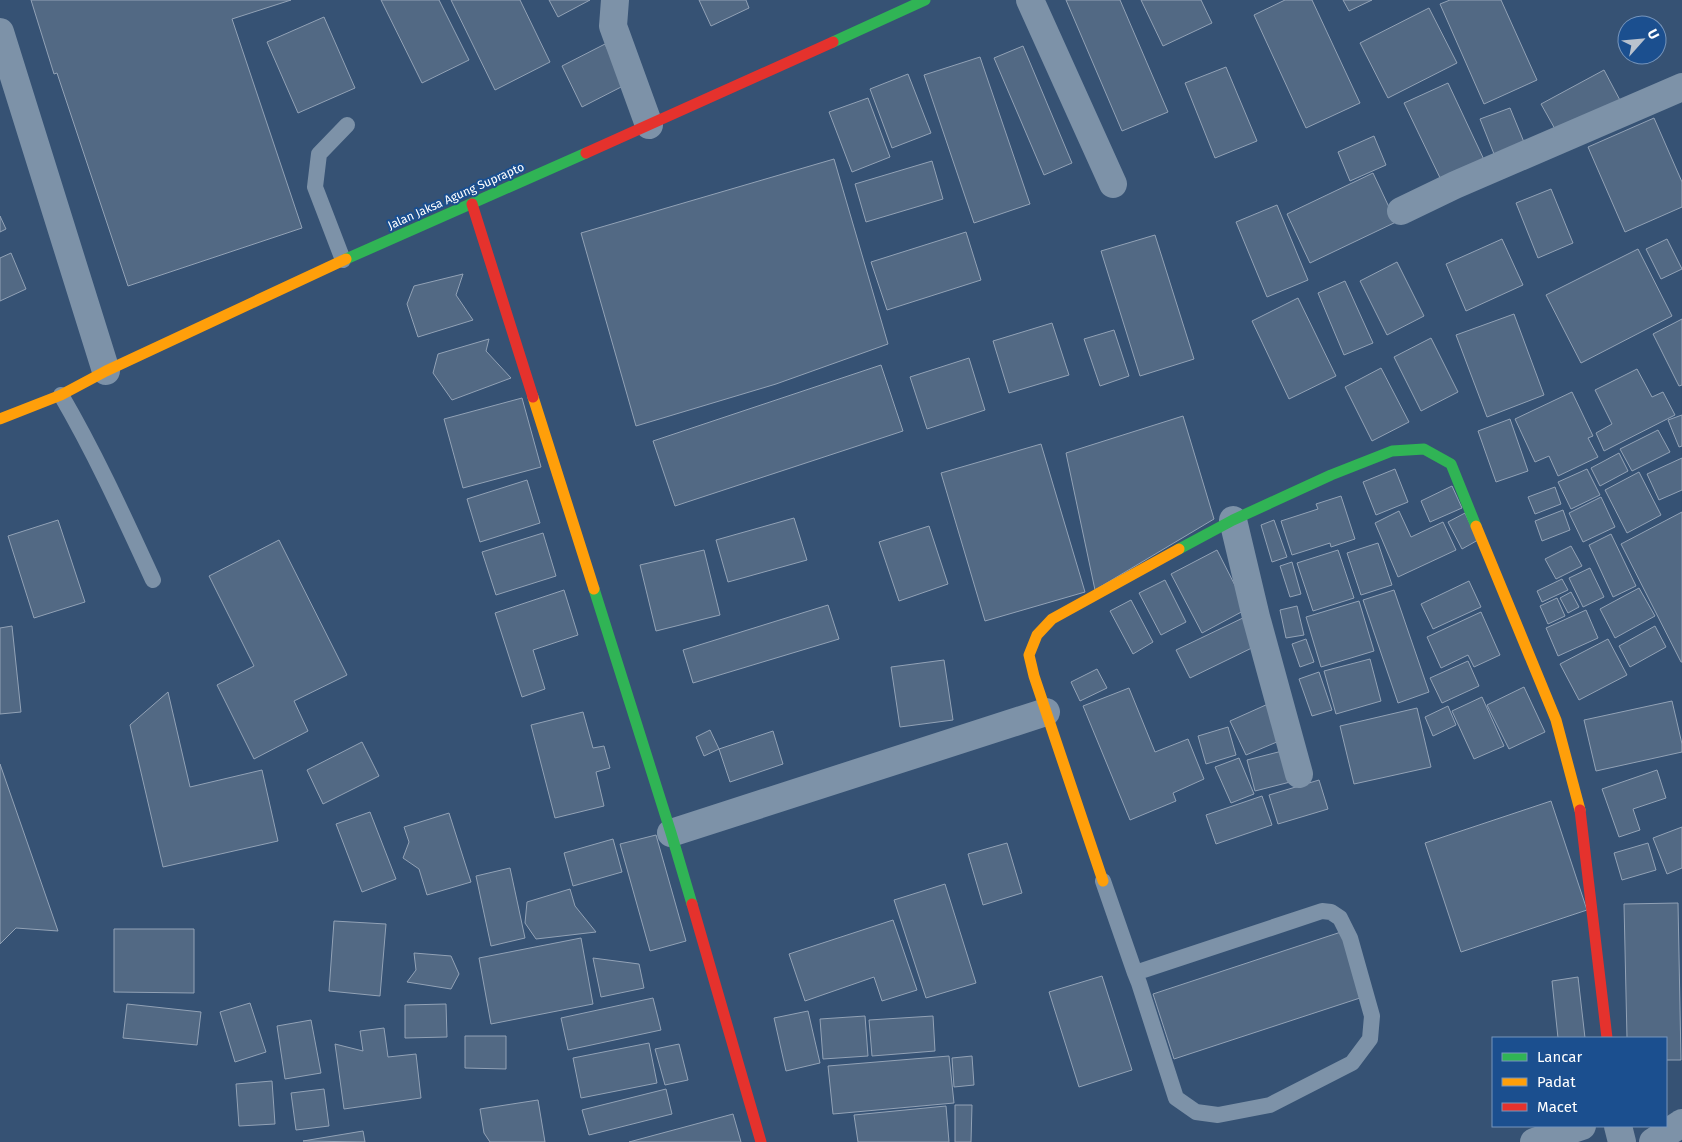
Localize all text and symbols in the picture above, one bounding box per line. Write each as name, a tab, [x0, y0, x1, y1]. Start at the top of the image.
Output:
north arrow	[1617, 15, 1667, 65]
text: U	[1643, 26, 1663, 42]
street label: Jalan Jaksa Agung Suprapto	[386, 160, 526, 232]
legend	[1492, 1037, 1667, 1127]
text: Lancar	[1537, 1048, 1582, 1066]
text: Padat	[1537, 1073, 1576, 1091]
text: Macet	[1537, 1098, 1578, 1116]

